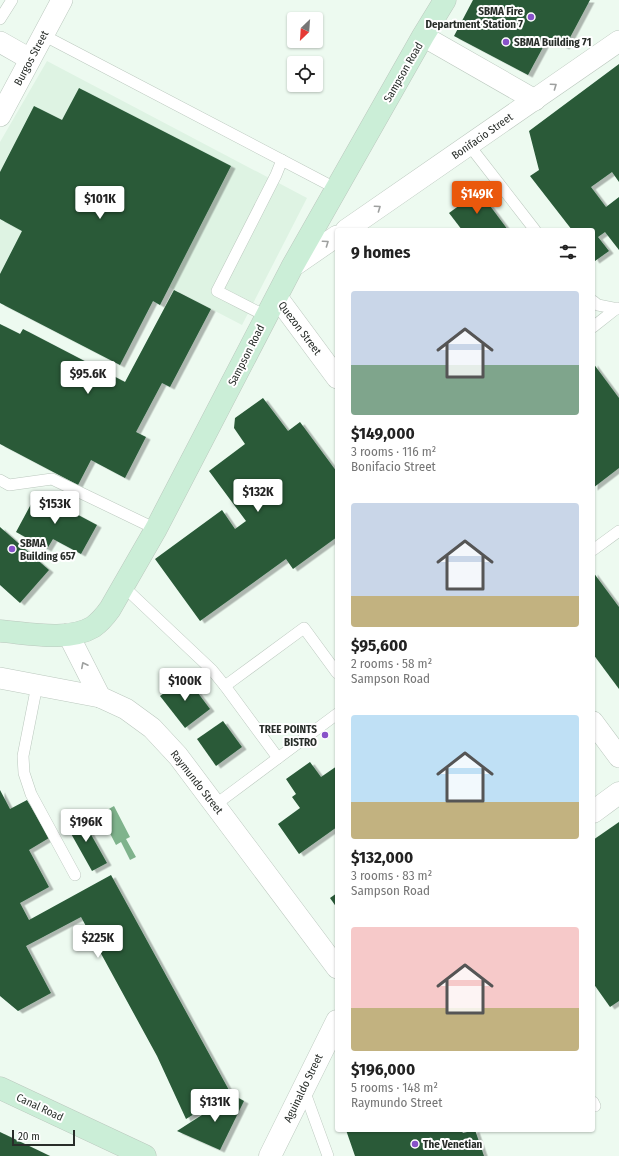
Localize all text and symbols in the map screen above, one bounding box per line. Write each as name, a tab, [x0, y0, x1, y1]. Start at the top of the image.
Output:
place label: SBMA Fire Department Station 7	[425, 5, 523, 31]
north arrow	[287, 12, 323, 48]
map controls	[287, 12, 323, 92]
marker: SBMA Fire Department Station 7	[526, 12, 536, 22]
street label: Burgos Street	[11, 28, 52, 88]
place label: SBMA Building 71	[514, 36, 591, 49]
marker: SBMA Building 71	[501, 37, 511, 47]
street label: Sampson Road	[381, 40, 426, 104]
button: locate	[287, 56, 323, 92]
one-way arrow	[550, 83, 557, 91]
street label: Bonifacio Street	[449, 110, 516, 162]
pin: $149K	[449, 181, 505, 215]
pin: $101K	[72, 186, 128, 220]
text: $149K	[461, 186, 493, 201]
text: $101K	[84, 191, 116, 206]
one-way arrow	[373, 206, 380, 213]
one-way arrow	[322, 241, 329, 248]
icon: filters	[557, 241, 579, 263]
text: 9 homes	[351, 242, 410, 263]
street label: Quezon Street	[275, 299, 324, 358]
icon: home	[429, 317, 501, 389]
street label: Sampson Road	[225, 323, 267, 388]
pin: $95.6K	[55, 361, 121, 395]
text: $95.6K	[70, 366, 106, 381]
text: $149,000	[351, 423, 415, 444]
text: 3 rooms · 116 m²	[351, 444, 436, 459]
text: Bonifacio Street	[351, 459, 436, 474]
pin: $132K	[230, 479, 286, 513]
text: $132K	[242, 484, 274, 499]
pin: $153K	[27, 491, 83, 525]
text: $153K	[39, 496, 71, 511]
icon: home	[429, 529, 501, 601]
place label: SBMA Building 657	[20, 537, 76, 563]
marker: SBMA Building 657	[7, 544, 17, 554]
text: $95,600	[351, 635, 407, 656]
text: 2 rooms · 58 m²	[351, 656, 432, 671]
one-way arrow	[81, 662, 89, 670]
pin: $100K	[157, 668, 213, 702]
text: Sampson Road	[351, 671, 430, 686]
text: $100K	[168, 673, 202, 688]
place label: TREE POINTS BISTRO	[259, 723, 317, 749]
marker: TREE POINTS BISTRO	[320, 730, 330, 740]
icon: home	[429, 741, 501, 813]
street label: Raymundo Street	[168, 748, 226, 817]
pin: $196K	[58, 809, 114, 843]
text: $196K	[70, 814, 102, 829]
text: $132,000	[351, 847, 413, 868]
text: 3 rooms · 83 m²	[351, 868, 432, 883]
text: Sampson Road	[351, 883, 430, 898]
pin: $225K	[70, 925, 126, 959]
text: $225K	[82, 930, 114, 945]
icon: home	[429, 953, 501, 1025]
street label: Aguinaldo Street	[281, 1051, 326, 1125]
text: $196,000	[351, 1059, 415, 1080]
text: 5 rooms · 148 m²	[351, 1080, 438, 1095]
pin: $131K	[187, 1089, 243, 1123]
street label: Canal Road	[14, 1091, 65, 1124]
text: $131K	[200, 1094, 230, 1109]
text: Raymundo Street	[351, 1095, 442, 1110]
scale bar	[12, 1128, 75, 1147]
text: 20 m	[18, 1130, 40, 1143]
place label: The Venetian	[423, 1138, 483, 1151]
marker: The Venetian	[410, 1139, 420, 1149]

